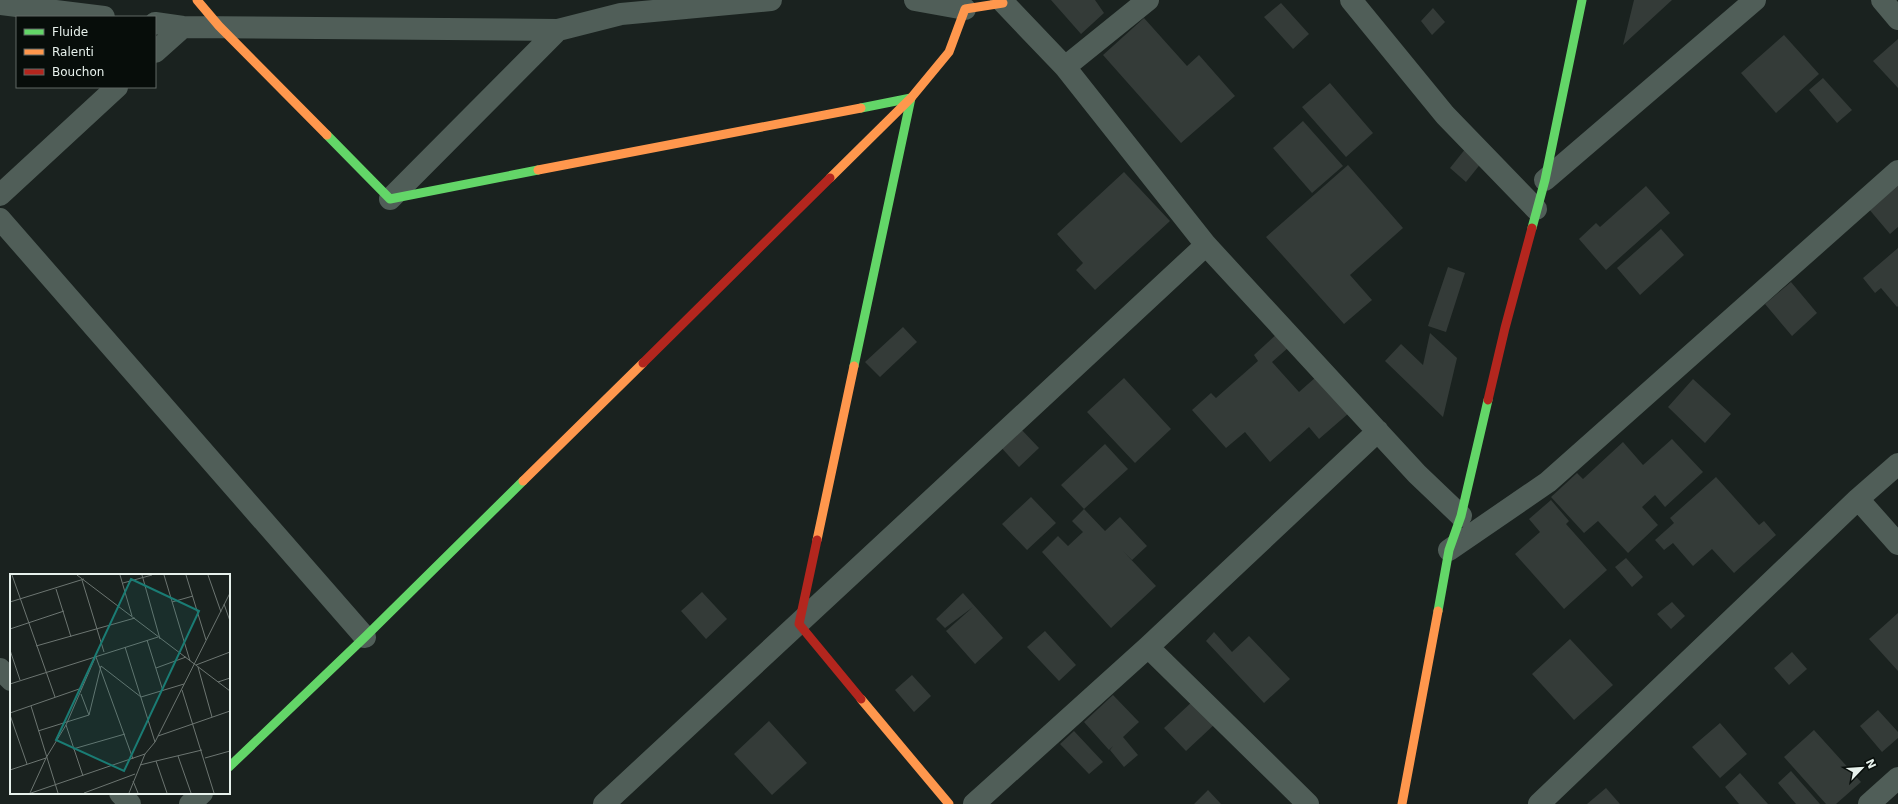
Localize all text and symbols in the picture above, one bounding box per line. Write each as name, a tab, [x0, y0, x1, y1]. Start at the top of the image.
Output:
legend	[16, 16, 156, 88]
text: Fluide	[52, 25, 88, 39]
text: Ralenti	[52, 45, 94, 59]
text: Bouchon	[52, 65, 104, 79]
inset map	[10, 574, 230, 794]
north arrow	[1842, 748, 1882, 788]
text: N	[1863, 757, 1878, 771]

